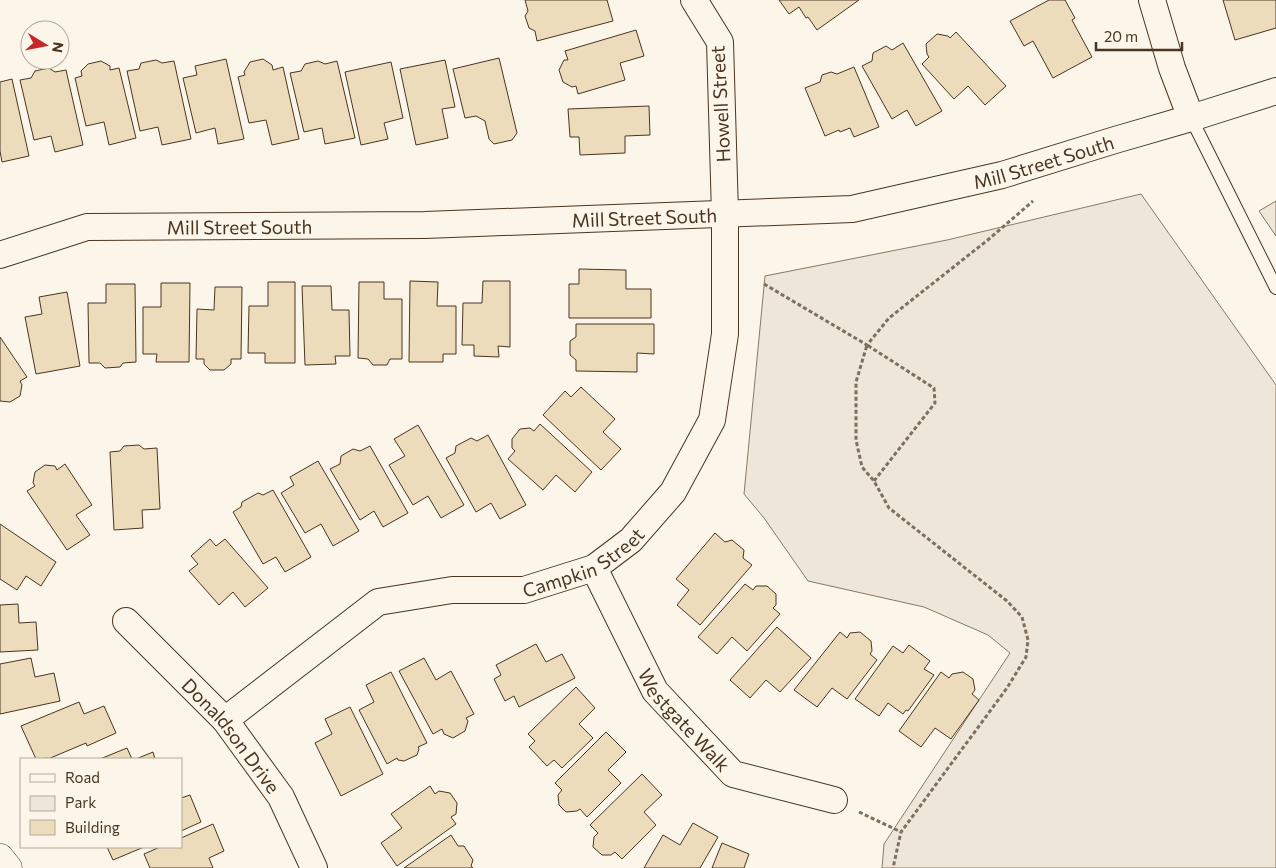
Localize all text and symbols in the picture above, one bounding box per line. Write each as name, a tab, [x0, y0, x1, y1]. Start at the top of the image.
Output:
north arrow	[20, 20, 70, 70]
scale bar	[1096, 20, 1182, 52]
text: 20 m	[1104, 27, 1138, 45]
text: N	[49, 41, 68, 54]
street label: Howell Street	[705, 45, 735, 163]
street label: Mill Street South	[971, 130, 1116, 193]
street label: Mill Street South	[571, 203, 718, 231]
street label: Mill Street South	[167, 214, 312, 238]
street label: Campkin Street	[519, 522, 648, 601]
street label: Westgate Walk	[634, 664, 736, 776]
street label: Donaldson Drive	[178, 673, 286, 797]
legend	[20, 758, 182, 848]
text: Road	[65, 768, 100, 786]
text: Park	[65, 793, 96, 811]
text: Building	[65, 818, 120, 836]

